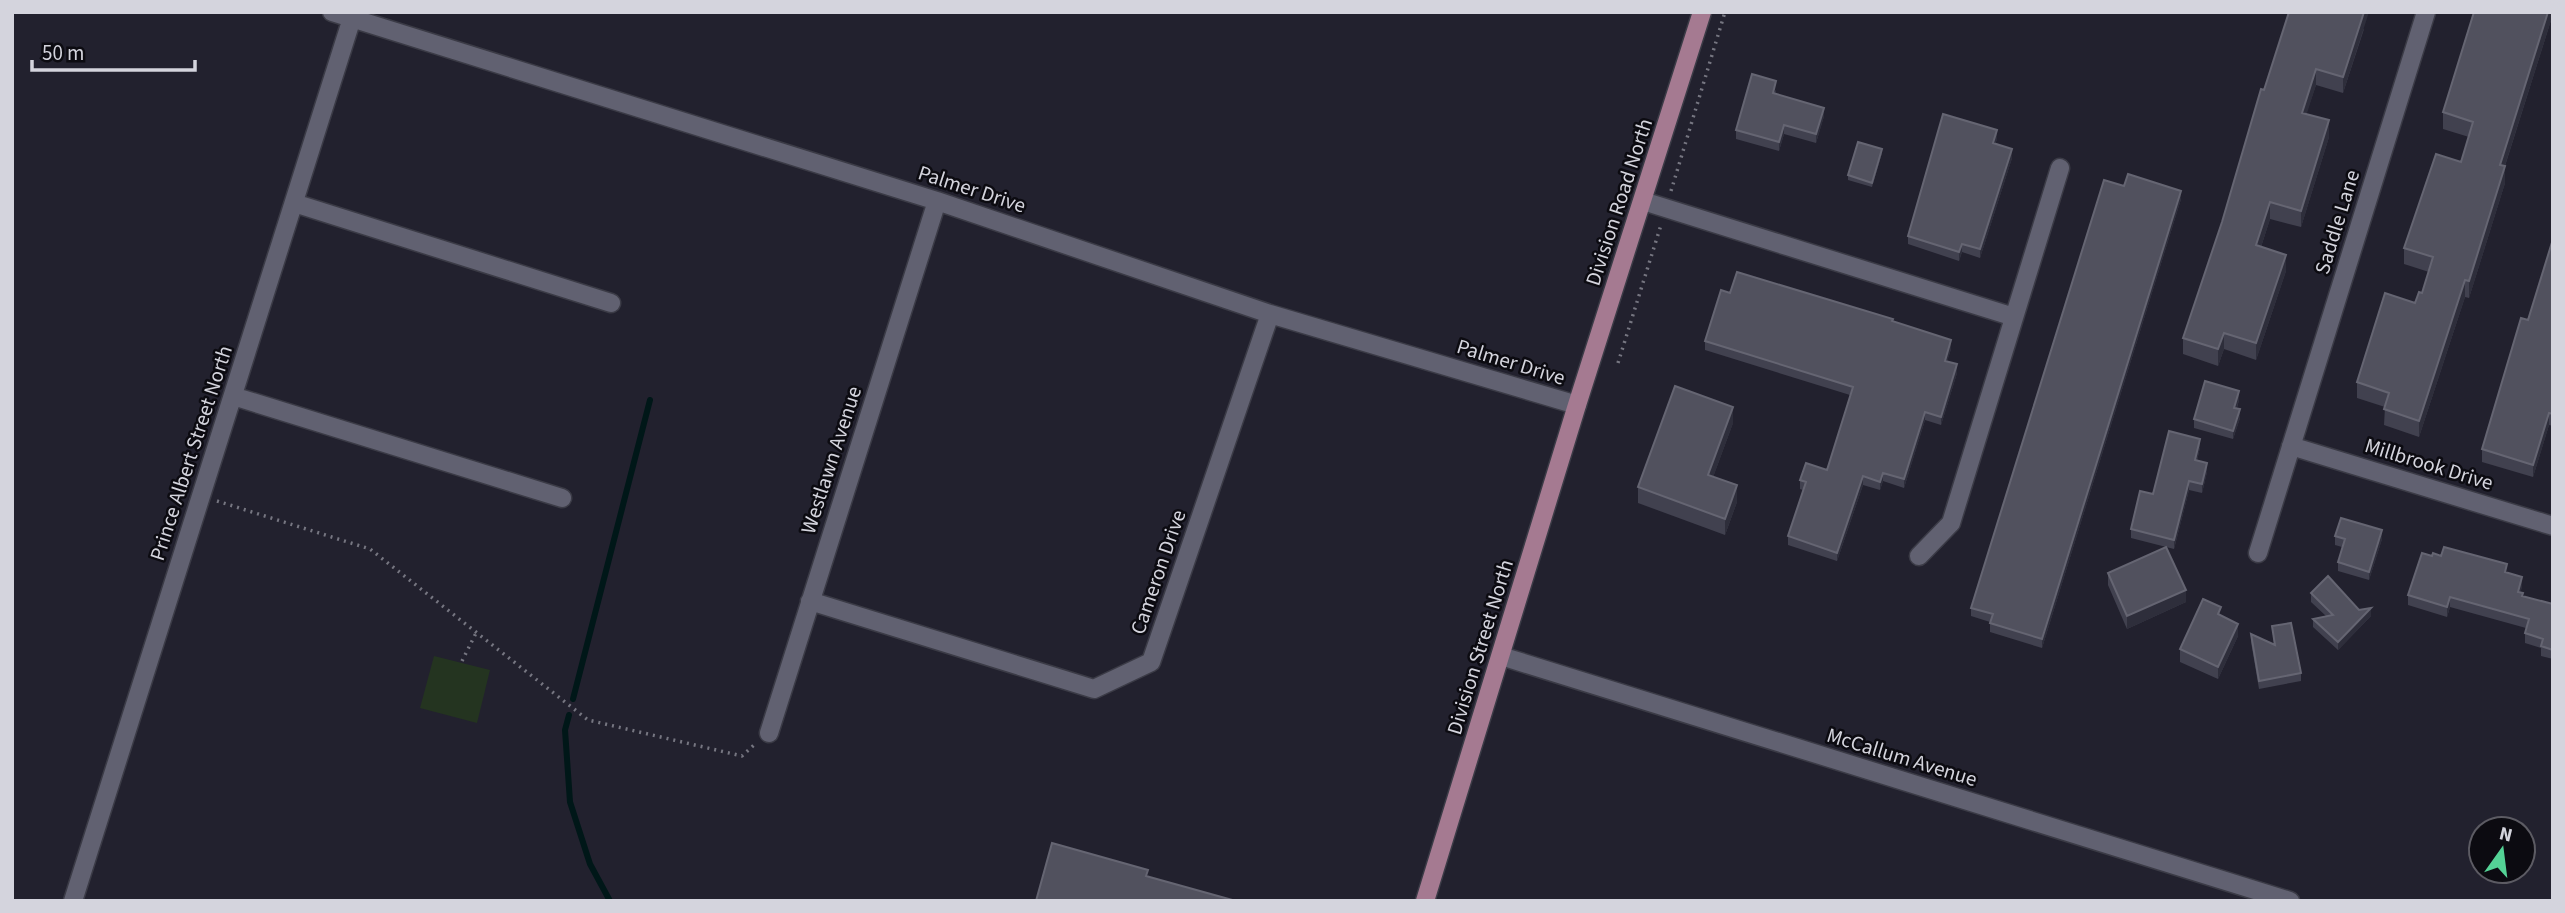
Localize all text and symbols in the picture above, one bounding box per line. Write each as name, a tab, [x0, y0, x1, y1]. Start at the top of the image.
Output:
scale bar	[32, 28, 194, 72]
text: 50 m	[42, 38, 84, 68]
street label: Division Road North	[1578, 115, 1660, 289]
street label: Palmer Drive	[914, 157, 1030, 221]
street label: Saddle Lane	[2307, 166, 2367, 278]
street label: Palmer Drive	[1453, 331, 1569, 393]
street label: Prince Albert Street North	[142, 342, 240, 564]
street label: Westlawn Avenue	[793, 382, 869, 538]
street label: Millbrook Drive	[2361, 430, 2497, 498]
street label: Cameron Drive	[1123, 506, 1193, 638]
street label: Division Street North	[1439, 556, 1521, 738]
street label: McCallum Avenue	[1823, 720, 1981, 794]
north arrow	[2467, 815, 2537, 885]
text: N	[2496, 820, 2515, 850]

